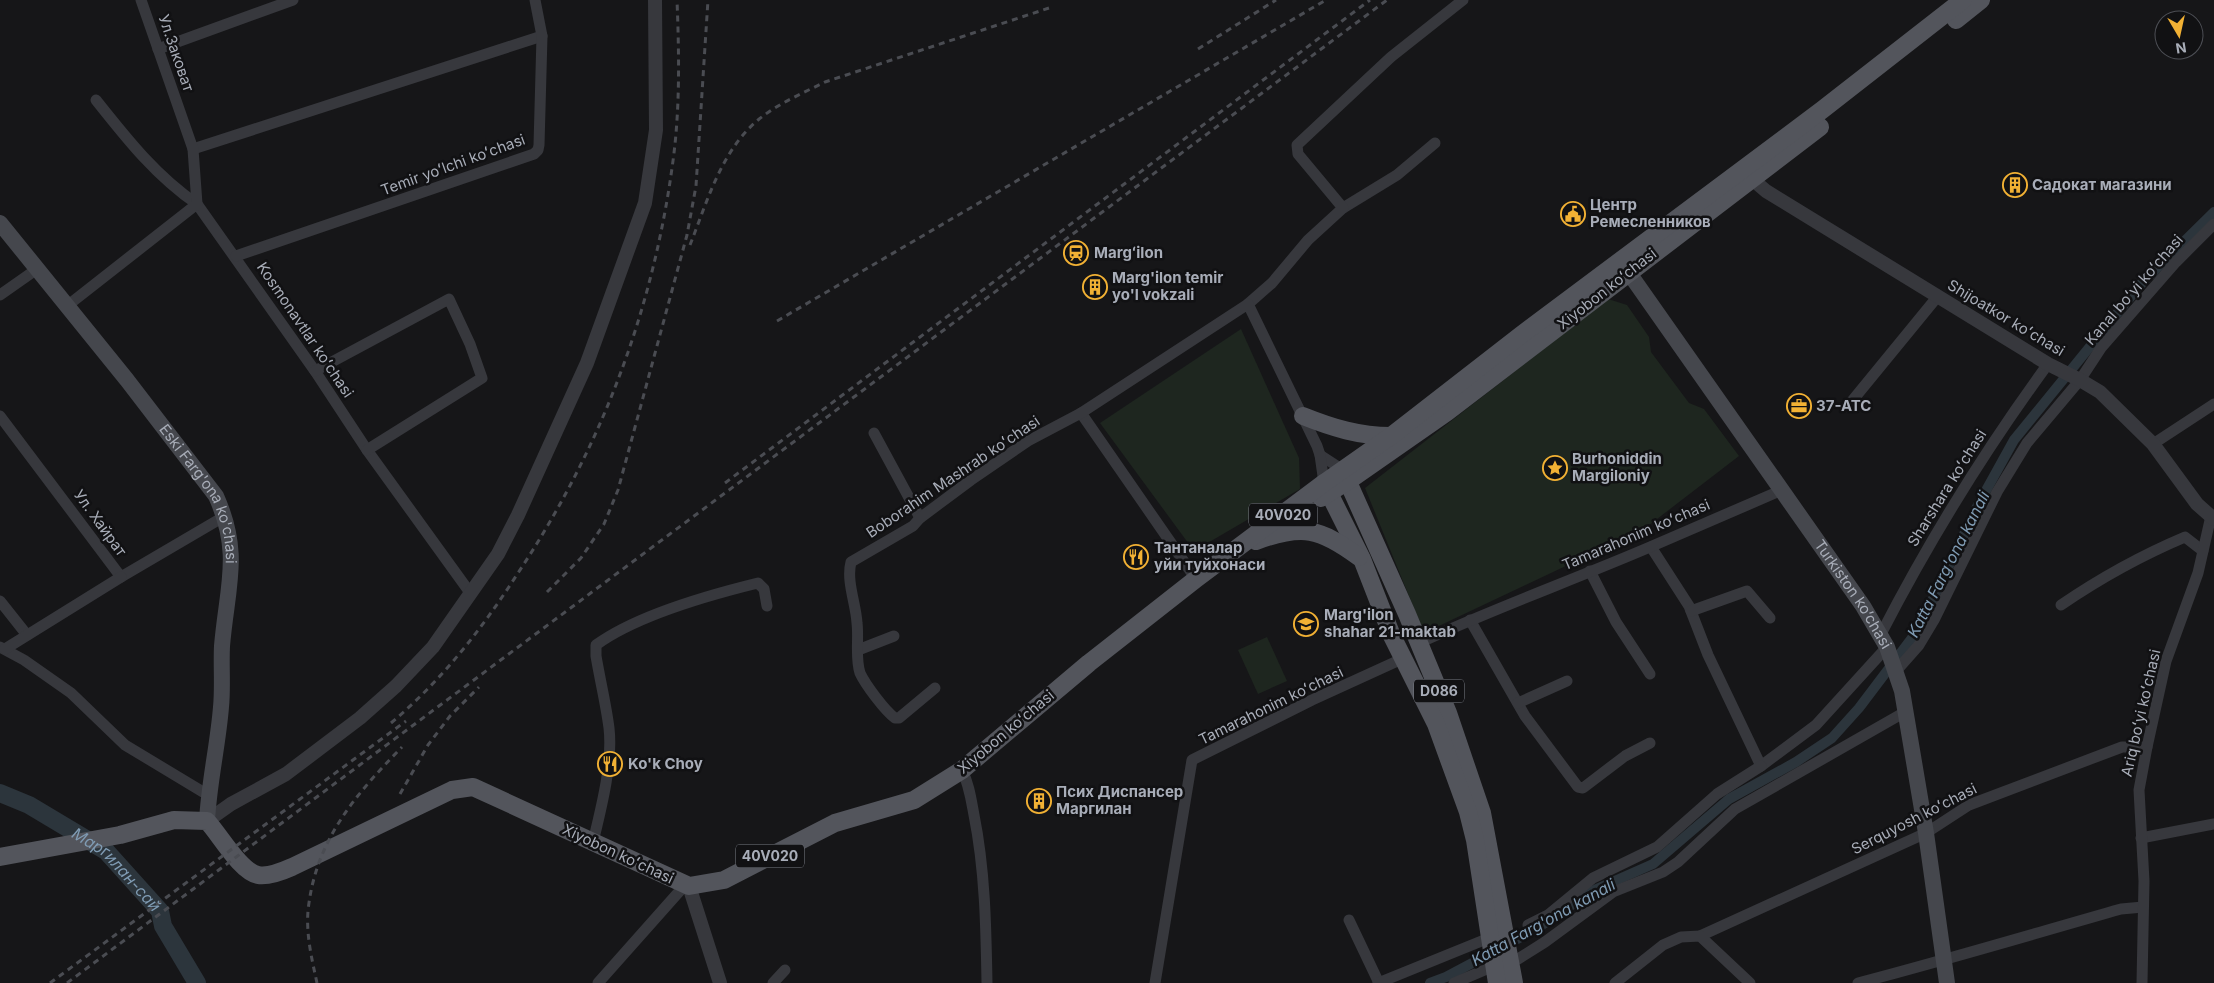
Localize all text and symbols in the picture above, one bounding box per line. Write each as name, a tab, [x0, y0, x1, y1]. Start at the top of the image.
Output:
north arrow	[2154, 10, 2204, 60]
street label: Ул.Заковат	[154, 12, 199, 94]
text: N	[2175, 39, 2188, 58]
street label: Temir yoʻlchi koʻchasi	[378, 130, 528, 200]
building icon: Садокат магазини	[2002, 172, 2028, 198]
place label: Садокат магазини	[2032, 175, 2172, 194]
place label: Центр Ремесленников	[1590, 195, 1711, 231]
public building icon: Центр Ремесленников	[1560, 201, 1586, 227]
street label: Kanal boʻyi koʻchasi	[2080, 230, 2187, 349]
station icon: Margʻilon	[1063, 240, 1089, 266]
place label: Margʻilon	[1094, 243, 1163, 262]
street label: Xiyobon koʻchasi	[1553, 244, 1660, 333]
street label: Kosmonavtlar koʻchasi	[253, 258, 358, 401]
place label: Marg'ilon temir yo'l vokzali	[1112, 268, 1223, 304]
building icon: Marg'ilon temir yo'l vokzali	[1082, 274, 1108, 300]
street label: Shijoatkor koʻchasi	[1944, 275, 2068, 360]
office icon: 37-АТС	[1786, 393, 1812, 419]
place label: 37-АТС	[1816, 396, 1871, 415]
street label: Boborahim Mashrab koʻchasi	[862, 411, 1043, 542]
street label: Eski Farg'ona ko'chasi	[155, 420, 241, 564]
street label: Sharshara koʻchasi	[1903, 426, 1990, 550]
place label: Burhoniddin Margiloniy	[1572, 449, 1662, 485]
place icon: Burhoniddin Margiloniy	[1542, 455, 1568, 481]
street label: Ул. Хайрат	[70, 486, 131, 560]
water label: Katta Farg'ona kanali	[1902, 486, 1994, 641]
street label: Tamarahonim koʻchasi	[1559, 495, 1713, 574]
road number: 40V020	[1249, 504, 1317, 526]
street label: Turkiston ko’chasi	[1810, 536, 1896, 652]
place label: Тантаналар уйи туйхонаси	[1154, 538, 1265, 574]
restaurant icon: Тантаналар уйи туйхонаси	[1123, 544, 1149, 570]
place label: Marg'ilon shahar 21-maktab	[1324, 605, 1456, 641]
school or university icon: Marg'ilon shahar 21-maktab	[1293, 611, 1319, 637]
street label: Ariq boʻyi koʻchasi	[2117, 647, 2164, 778]
street label: Tamarahonim koʻchasi	[1195, 662, 1346, 749]
road number: D086	[1414, 679, 1464, 702]
street label: Xiyobon koʻchasi	[953, 686, 1058, 778]
restaurant icon: Ko'k Choy	[597, 751, 623, 777]
place label: Ko'k Choy	[628, 754, 703, 773]
street label: Serquyosh koʻchasi	[1848, 779, 1980, 858]
place label: Псих Диспансер Маргилан	[1056, 782, 1183, 818]
building icon: Псих Диспансер Маргилан	[1026, 788, 1052, 814]
street label: Xiyobon koʻchasi	[560, 819, 677, 888]
water label: Маргилан-сай	[68, 823, 165, 915]
road number: 40V020	[736, 844, 804, 868]
water label: Katta Farg'ona kanali	[1467, 874, 1620, 970]

